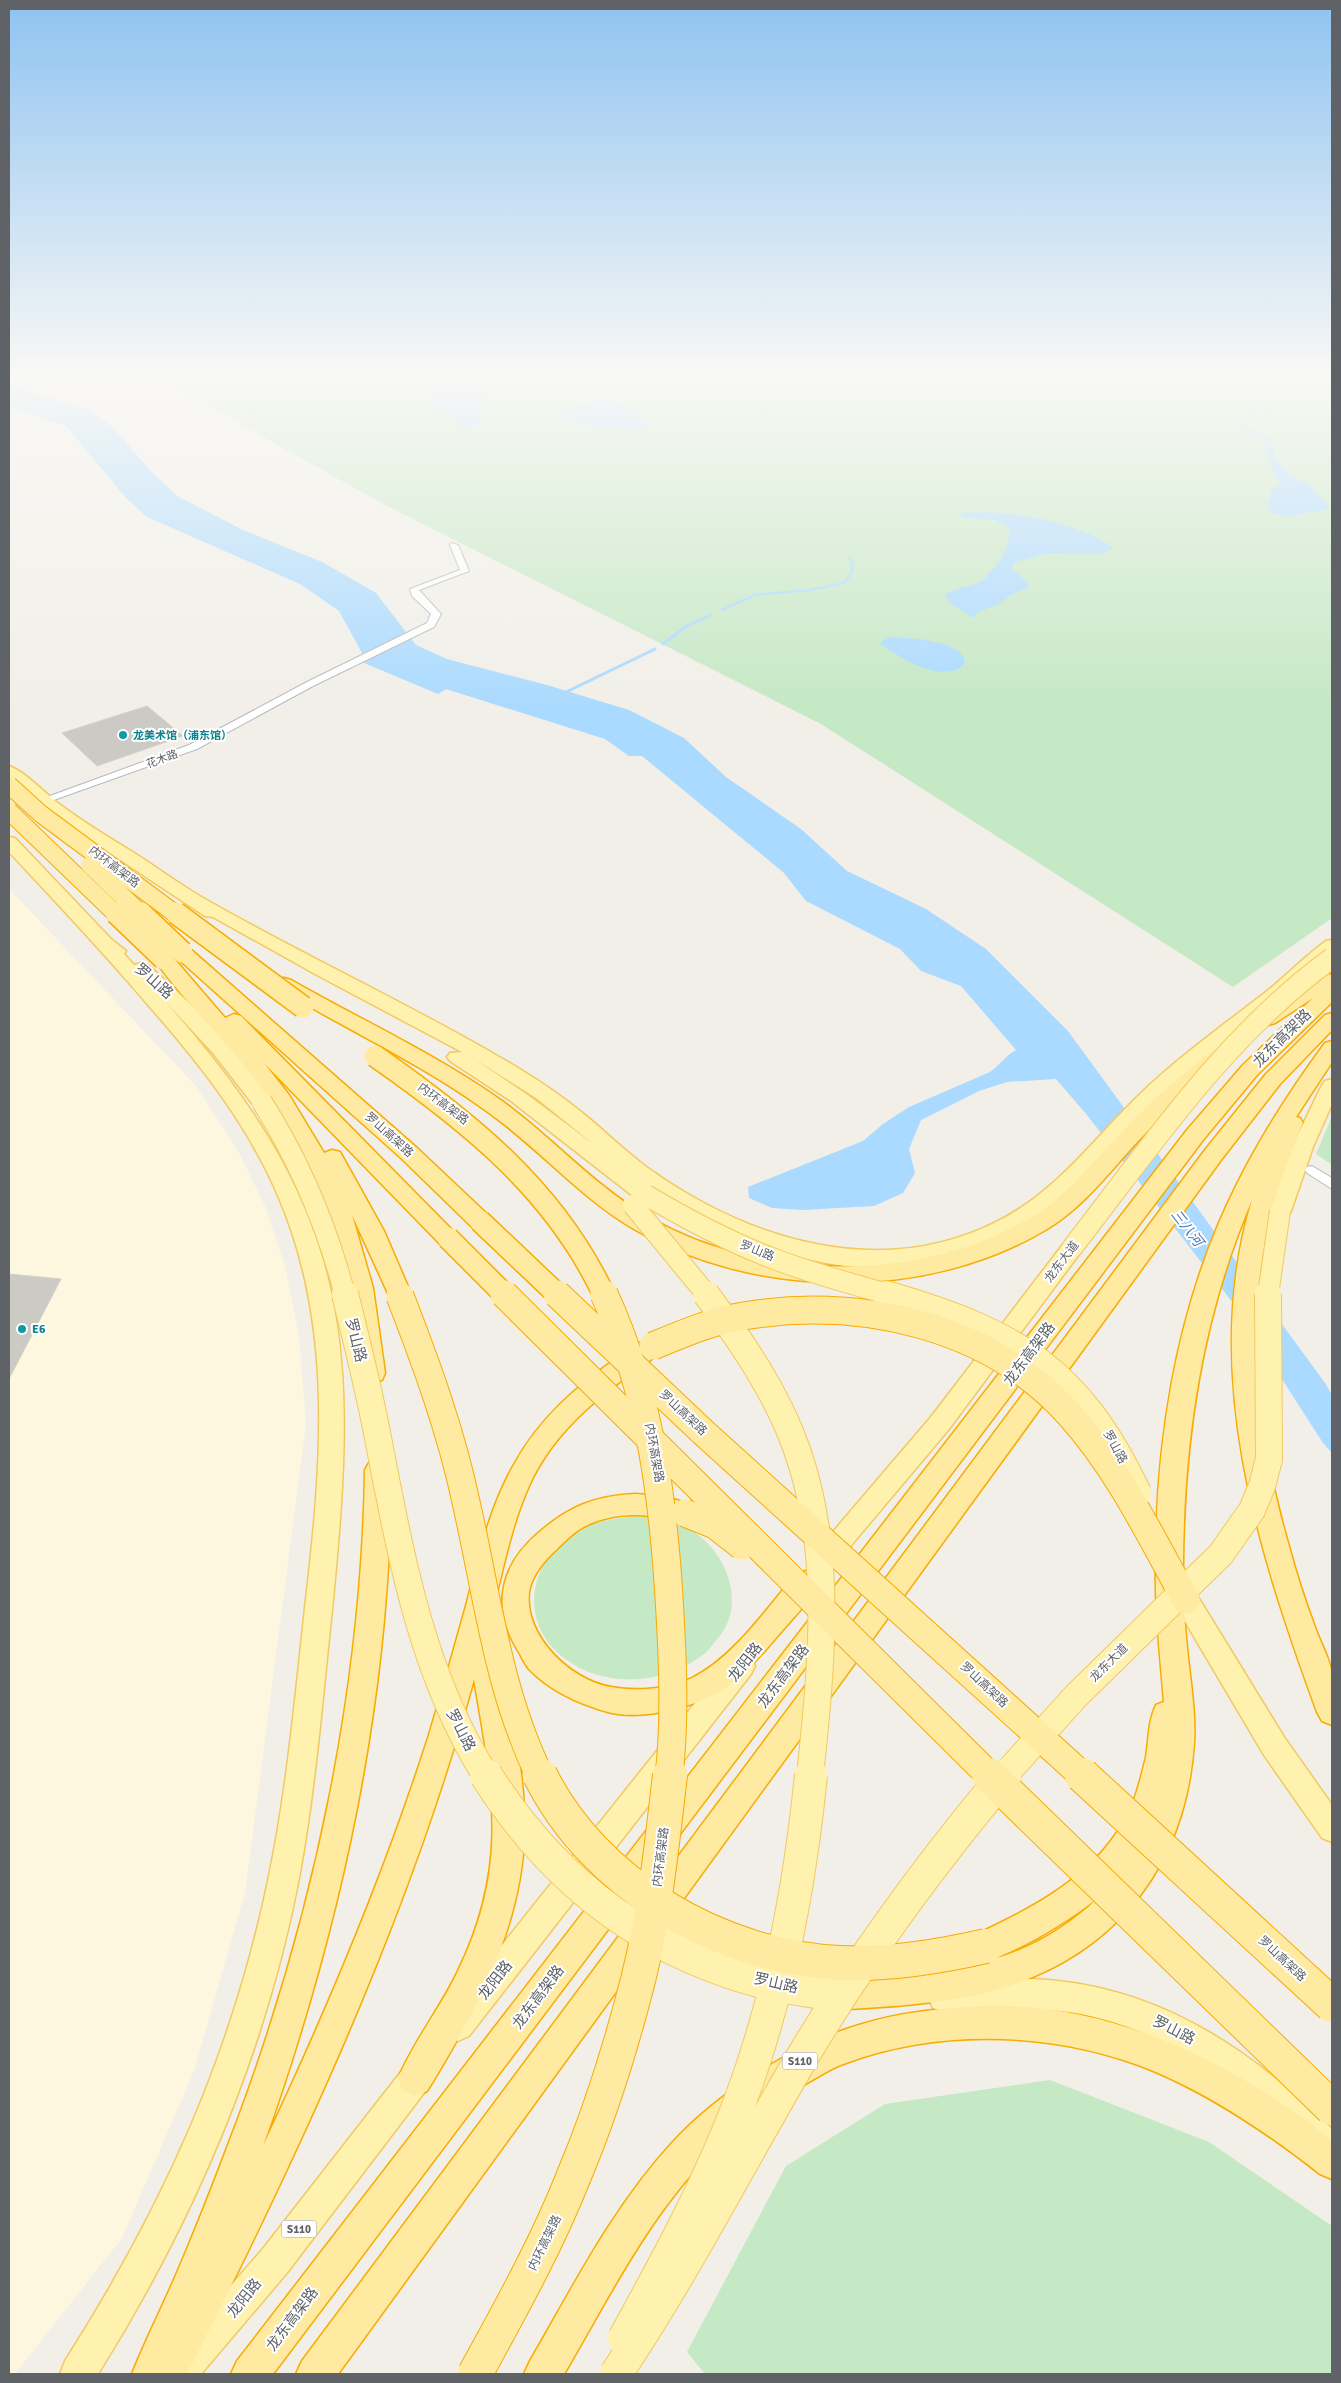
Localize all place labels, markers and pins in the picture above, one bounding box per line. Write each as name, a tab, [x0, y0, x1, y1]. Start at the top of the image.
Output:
marker: 龙美术馆（浦东馆）	[117, 729, 129, 741]
place label: 龙美术馆（浦东馆）	[133, 729, 232, 742]
place label: E6	[32, 1322, 46, 1337]
marker: E6	[16, 1323, 28, 1335]

